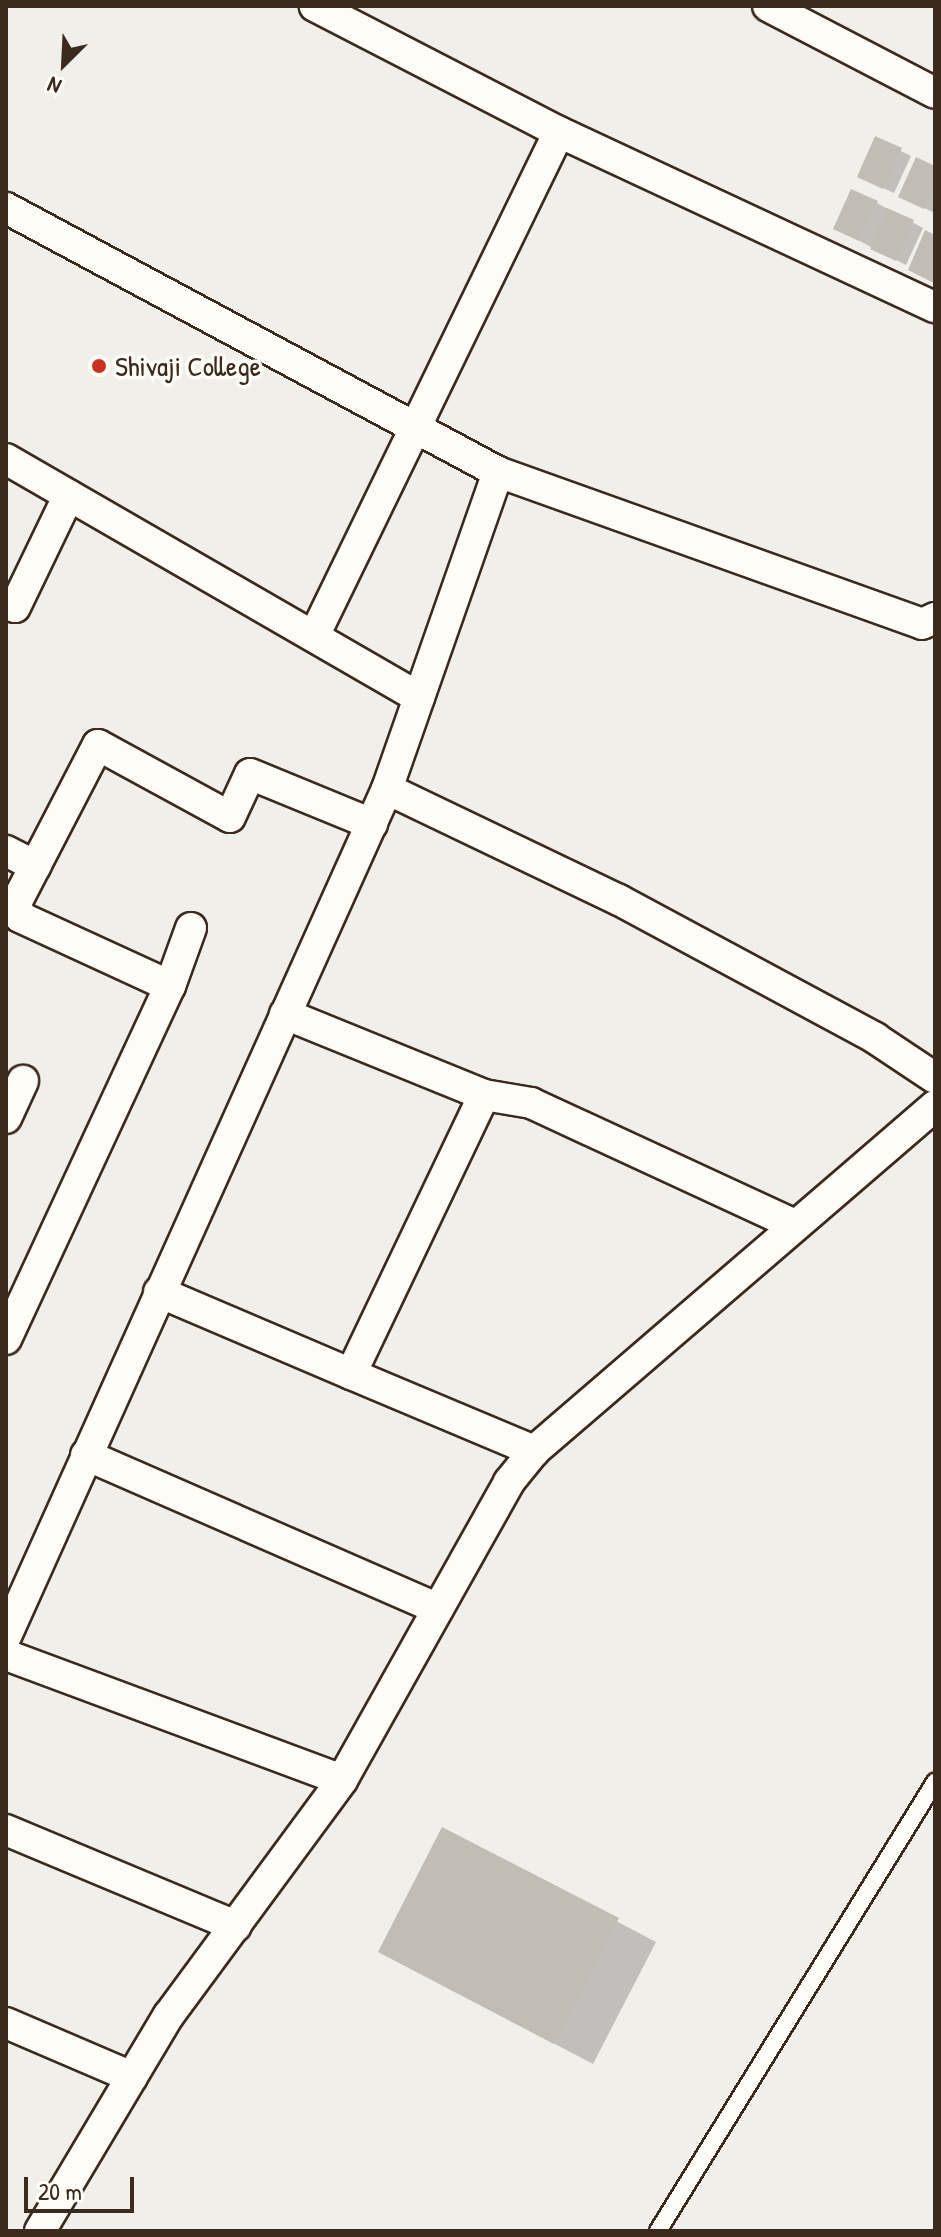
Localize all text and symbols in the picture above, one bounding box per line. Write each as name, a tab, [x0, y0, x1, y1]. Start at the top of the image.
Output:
north arrow	[24, 24, 104, 104]
text: N	[43, 70, 66, 102]
place label: Shivaji College	[115, 349, 261, 383]
marker: Shivaji College	[90, 357, 108, 375]
scale bar	[28, 2161, 138, 2211]
text: 20 m	[38, 2175, 82, 2207]

